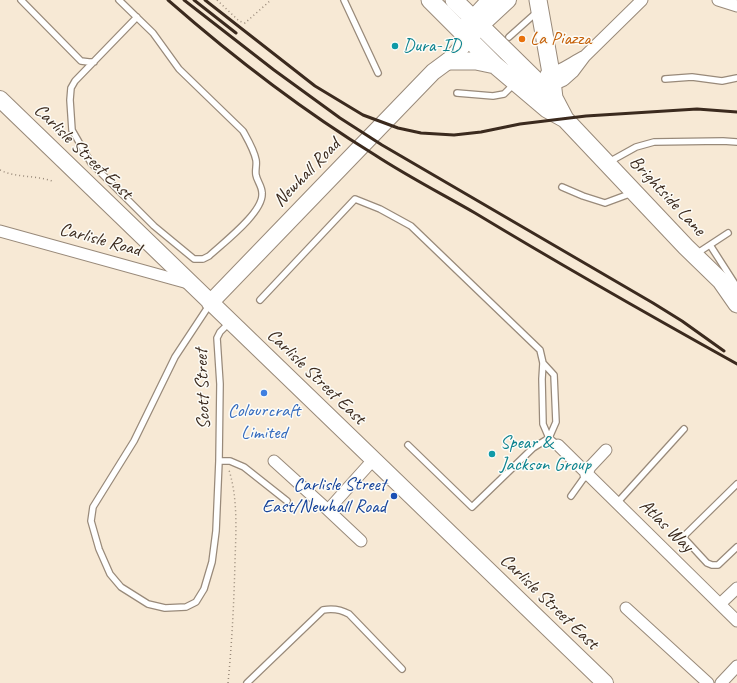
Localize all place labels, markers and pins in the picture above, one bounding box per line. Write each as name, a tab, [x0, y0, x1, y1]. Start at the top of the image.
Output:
place label: La Piazza	[530, 28, 591, 50]
marker: La Piazza	[517, 34, 527, 44]
place label: Dura-ID	[403, 35, 461, 57]
marker: Dura-ID	[390, 41, 400, 51]
marker: Colourcraft Limited	[259, 388, 269, 398]
place label: Colourcraft Limited	[228, 400, 300, 444]
place label: Spear & Jackson Group	[500, 432, 591, 476]
marker: Spear & Jackson Group	[487, 449, 497, 459]
place label: Carlisle Street East/Newhall Road	[262, 474, 386, 518]
marker: Carlisle Street East/Newhall Road	[389, 491, 399, 501]

